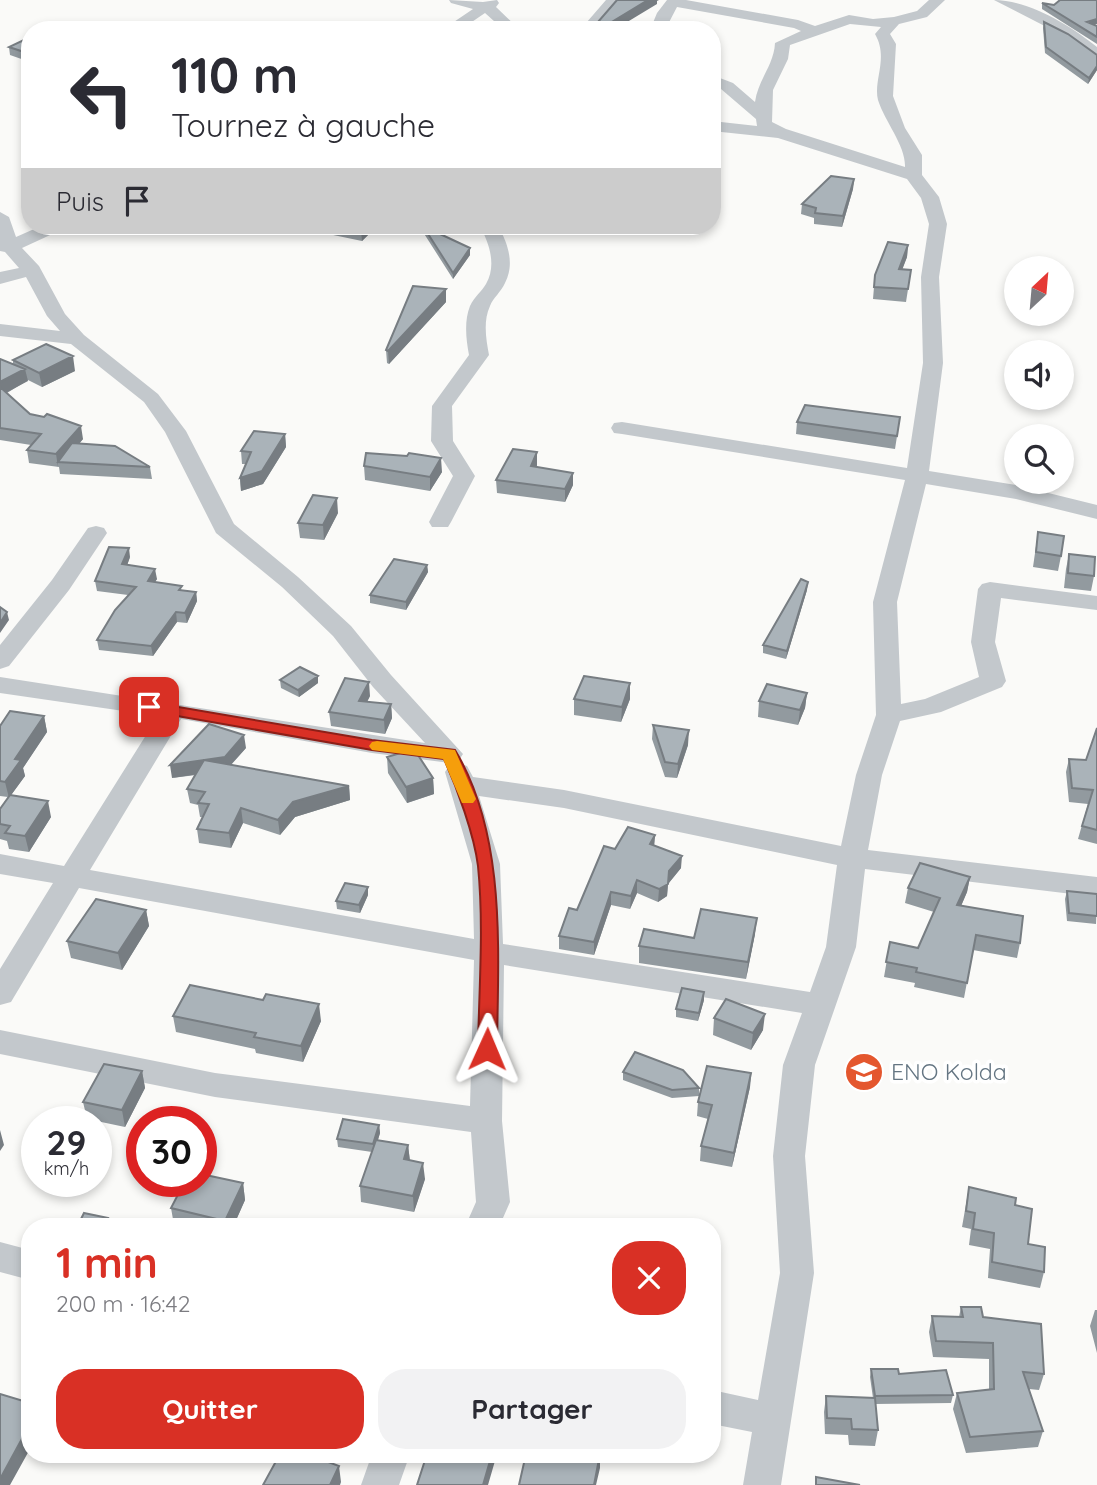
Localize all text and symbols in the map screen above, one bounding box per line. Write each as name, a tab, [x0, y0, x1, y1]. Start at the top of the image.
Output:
text: 110 m	[171, 44, 298, 105]
icon: left	[56, 49, 147, 140]
text: Tournez à gauche	[171, 105, 435, 145]
icon: arrive	[118, 182, 156, 220]
text: Puis	[56, 185, 104, 218]
north arrow	[1004, 256, 1074, 326]
map controls	[1004, 256, 1074, 494]
button: sound	[1004, 340, 1074, 410]
button: search	[1004, 424, 1074, 494]
pin	[119, 677, 179, 737]
icon: arrive	[130, 688, 168, 726]
position arrow	[450, 1012, 524, 1086]
school or university icon: ENO Kolda	[843, 1051, 885, 1093]
place label: ENO Kolda	[891, 1057, 1007, 1086]
speed limit sign: 30	[126, 1106, 217, 1197]
text: 29	[47, 1120, 86, 1164]
text: km/h	[44, 1157, 89, 1180]
text: 1 min	[56, 1236, 158, 1289]
button: close	[612, 1241, 686, 1315]
text: 200 m · 16:42	[56, 1289, 190, 1318]
button: Quitter	[56, 1369, 364, 1449]
button: Partager	[378, 1369, 686, 1449]

